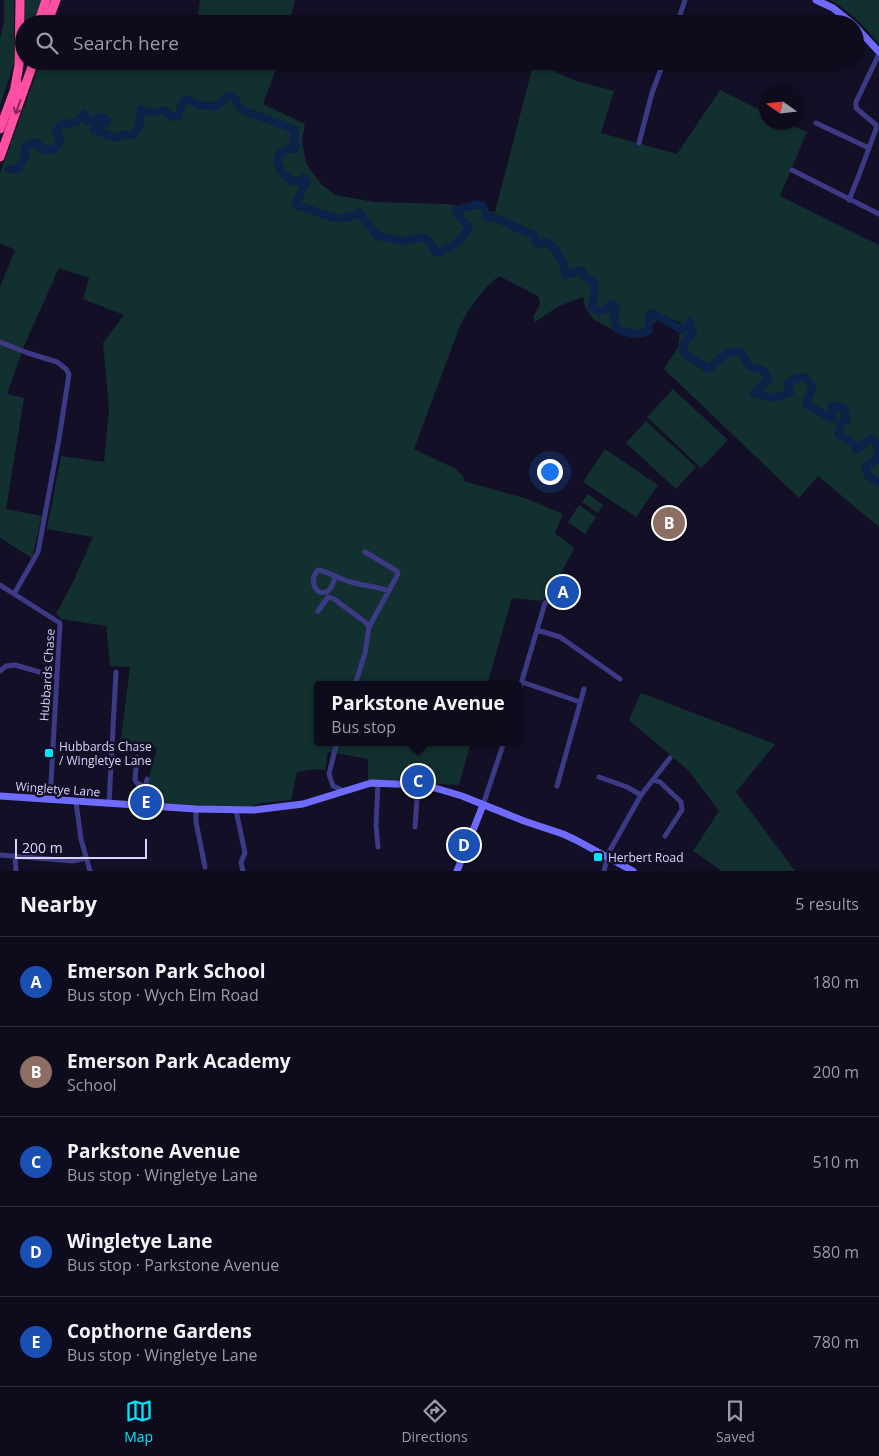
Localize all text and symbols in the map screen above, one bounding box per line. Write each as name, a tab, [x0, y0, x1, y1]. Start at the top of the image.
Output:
search box	[15, 15, 864, 70]
icon: search	[33, 29, 61, 57]
text: Search here	[73, 30, 179, 56]
north arrow	[759, 85, 804, 130]
one-way arrow	[13, 99, 22, 114]
your location	[537, 459, 563, 485]
pin: B	[653, 504, 685, 542]
pin: A	[547, 573, 579, 611]
street label: Hubbards Chase	[35, 628, 59, 722]
popup	[314, 681, 522, 746]
text: Parkstone Avenue	[331, 690, 505, 716]
text: Bus stop	[331, 716, 396, 738]
place label: Hubbards Chase / Wingletye Lane	[59, 738, 152, 769]
marker: Hubbards Chase / Wingletye Lane	[43, 747, 55, 759]
pin: C	[402, 762, 434, 800]
street label: Wingletye Lane	[15, 778, 101, 800]
pin: E	[130, 783, 162, 821]
pin: D	[448, 826, 480, 864]
scale bar	[15, 836, 148, 859]
text: 200 m	[22, 838, 63, 857]
place label: Herbert Road	[608, 849, 684, 866]
marker: Herbert Road	[592, 851, 604, 863]
text: Nearby	[20, 890, 97, 918]
text: 5 results	[795, 893, 859, 915]
text: Emerson Park School	[67, 958, 266, 984]
text: A	[30, 971, 42, 993]
text: 180 m	[813, 971, 859, 993]
text: Bus stop · Wych Elm Road	[67, 984, 259, 1006]
text: Emerson Park Academy	[67, 1048, 291, 1074]
text: B	[31, 1061, 41, 1083]
text: 200 m	[813, 1061, 859, 1083]
text: School	[67, 1074, 117, 1096]
text: Parkstone Avenue	[67, 1138, 240, 1164]
text: C	[31, 1151, 41, 1173]
text: 510 m	[813, 1151, 859, 1173]
text: Bus stop · Wingletye Lane	[67, 1164, 257, 1186]
text: Wingletye Lane	[67, 1228, 213, 1254]
text: D	[30, 1241, 42, 1263]
text: 580 m	[813, 1241, 859, 1263]
text: Bus stop · Parkstone Avenue	[67, 1254, 279, 1276]
text: Copthorne Gardens	[67, 1318, 252, 1344]
text: E	[32, 1331, 40, 1353]
text: 780 m	[813, 1331, 859, 1353]
text: Bus stop · Wingletye Lane	[67, 1344, 257, 1366]
tab: Map	[124, 1397, 153, 1446]
tab: Directions	[401, 1397, 468, 1446]
tab: Saved	[716, 1397, 755, 1446]

